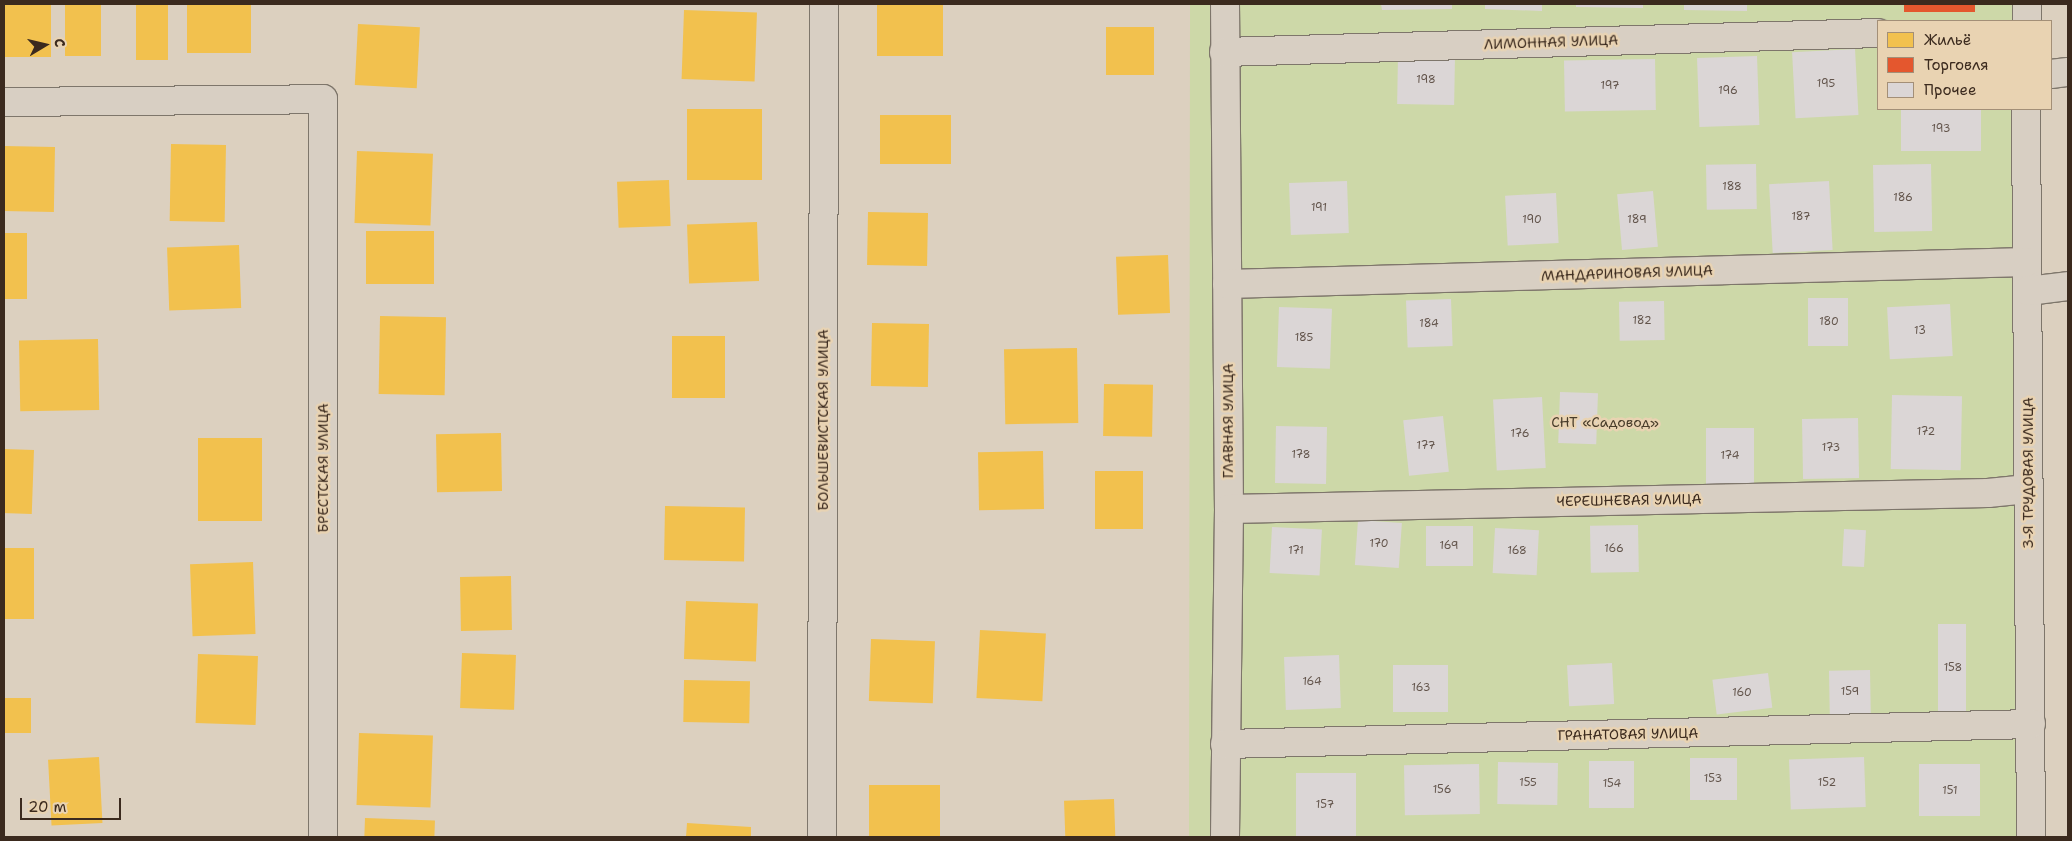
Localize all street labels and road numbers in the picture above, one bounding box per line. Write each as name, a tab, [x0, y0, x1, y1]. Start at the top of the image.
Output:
street label: ЛИМОННАЯ УЛИЦА	[1484, 31, 1618, 53]
street label: МАНДАРИНОВАЯ УЛИЦА	[1541, 262, 1713, 284]
street label: БОЛЬШЕВИСТСКАЯ УЛИЦА	[815, 329, 831, 511]
street label: ГЛАВНАЯ УЛИЦА	[1220, 364, 1236, 478]
street label: 3-Я ТРУДОВАЯ УЛИЦА	[2020, 397, 2036, 549]
street label: БРЕСТСКАЯ УЛИЦА	[315, 403, 331, 533]
street label: ЧЕРЕШНЕВАЯ УЛИЦА	[1556, 490, 1702, 510]
street label: ГРАНАТОВАЯ УЛИЦА	[1558, 724, 1698, 744]

